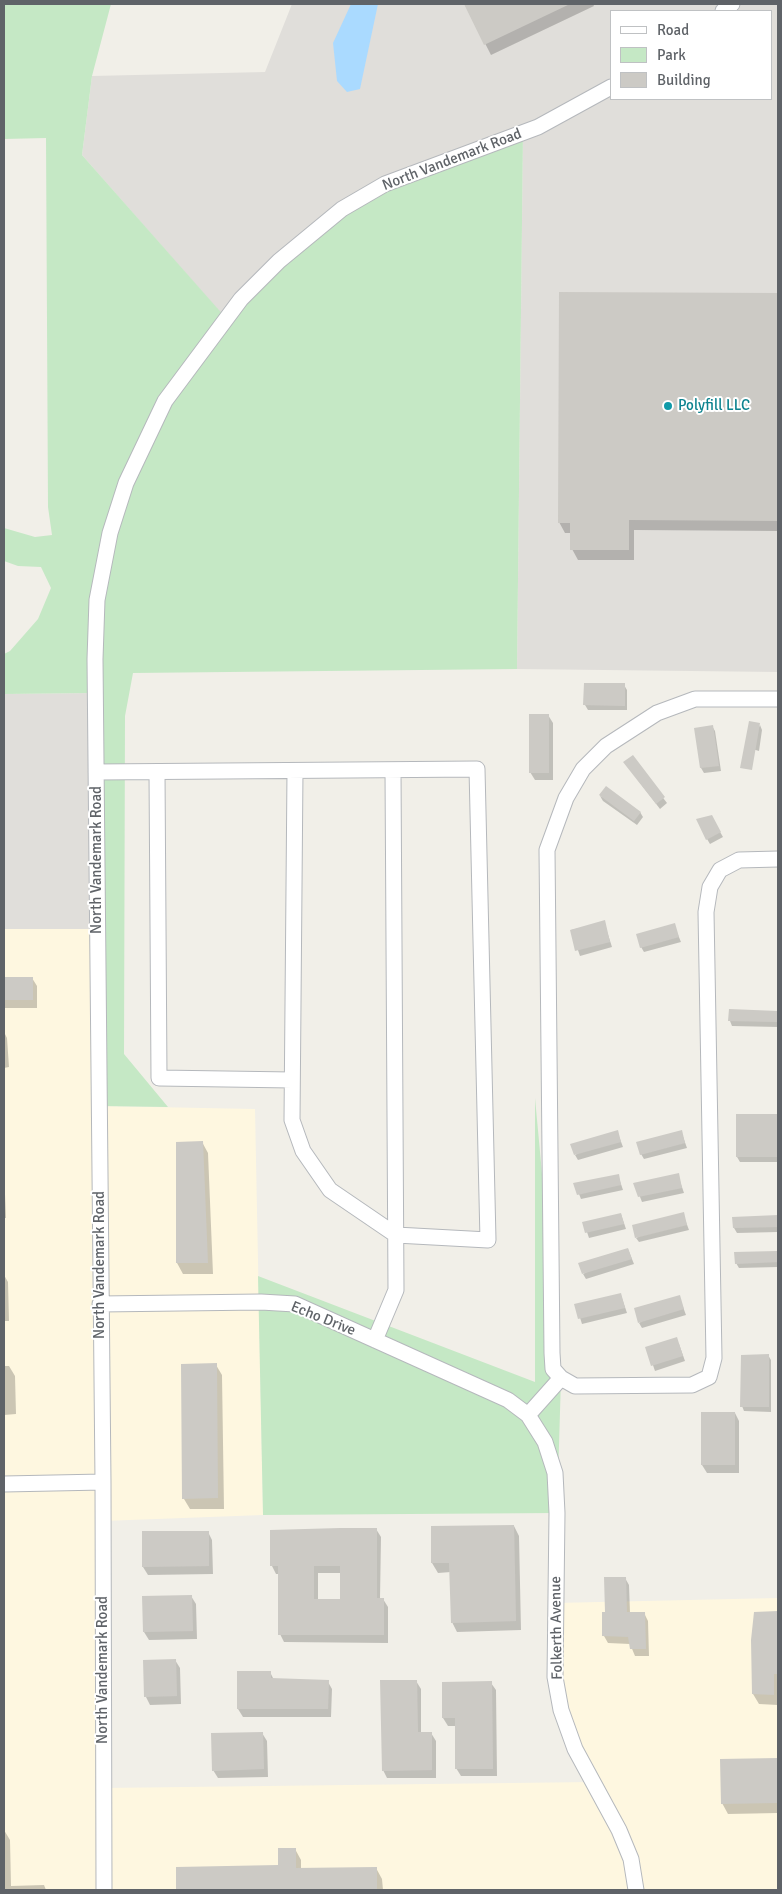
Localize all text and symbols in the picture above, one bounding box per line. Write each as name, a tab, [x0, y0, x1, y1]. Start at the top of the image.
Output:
legend	[610, 10, 772, 100]
text: Road	[657, 21, 689, 39]
text: Park	[657, 46, 686, 64]
text: Building	[657, 71, 711, 89]
street label: North Vandemark Road	[380, 125, 524, 195]
place label: Polyfill LLC	[678, 397, 750, 415]
marker: Polyfill LLC	[662, 400, 674, 412]
street label: North Vandemark Road	[88, 786, 106, 934]
street label: North Vandemark Road	[91, 1191, 109, 1339]
street label: Echo Drive	[288, 1298, 358, 1340]
street label: Folkerth Avenue	[547, 1576, 567, 1680]
street label: North Vandemark Road	[94, 1596, 112, 1744]

